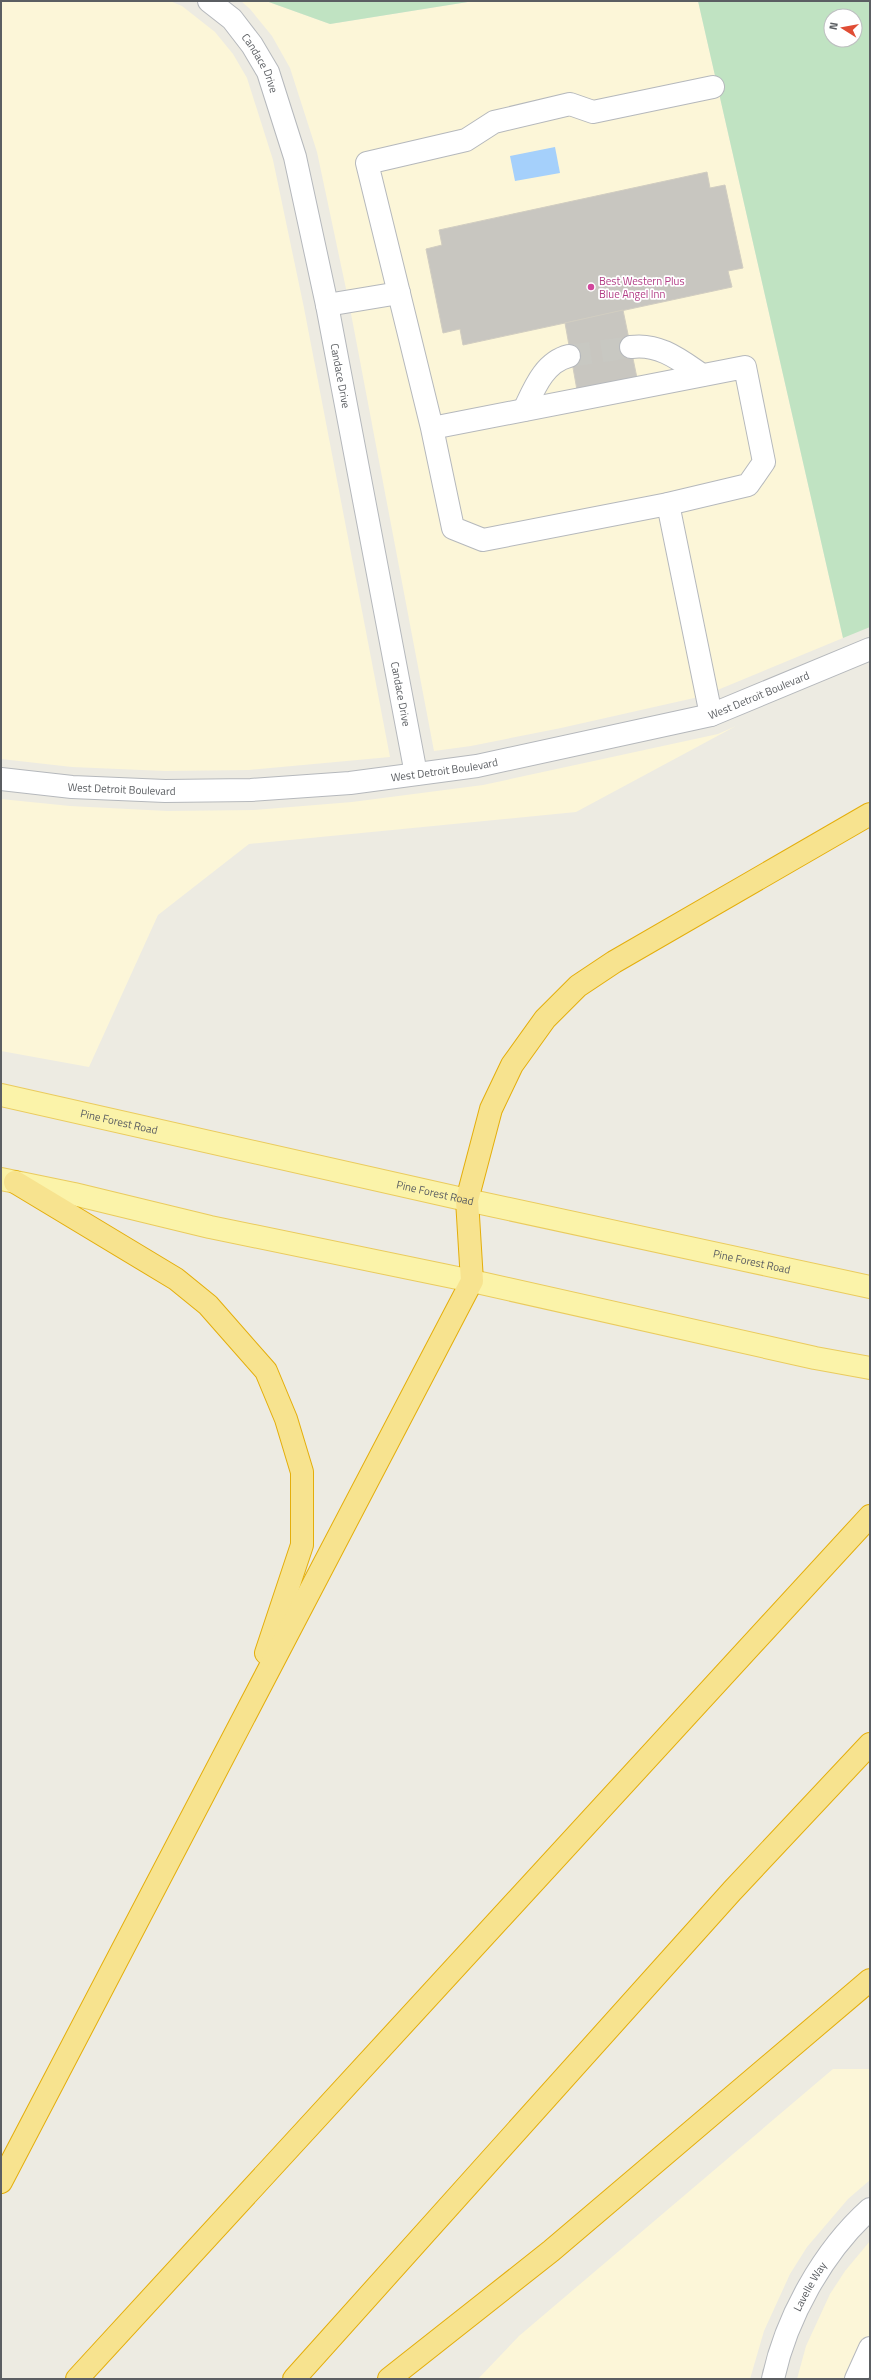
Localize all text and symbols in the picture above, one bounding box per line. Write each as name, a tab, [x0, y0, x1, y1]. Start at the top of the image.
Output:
north arrow	[823, 8, 863, 48]
text: N	[825, 21, 842, 31]
street label: Candace Drive	[238, 30, 282, 95]
place label: Best Western Plus Blue Angel Inn	[599, 273, 685, 302]
marker: Best Western Plus Blue Angel Inn	[586, 282, 596, 292]
street label: Candace Drive	[326, 342, 354, 410]
street label: Candace Drive	[387, 660, 415, 728]
street label: West Detroit Boulevard	[706, 667, 812, 723]
street label: West Detroit Boulevard	[390, 754, 499, 785]
street label: West Detroit Boulevard	[67, 779, 176, 799]
street label: Pine Forest Road	[79, 1105, 159, 1138]
street label: Pine Forest Road	[395, 1176, 475, 1209]
street label: Pine Forest Road	[712, 1245, 792, 1278]
street label: Lavelle Way	[789, 2258, 831, 2314]

